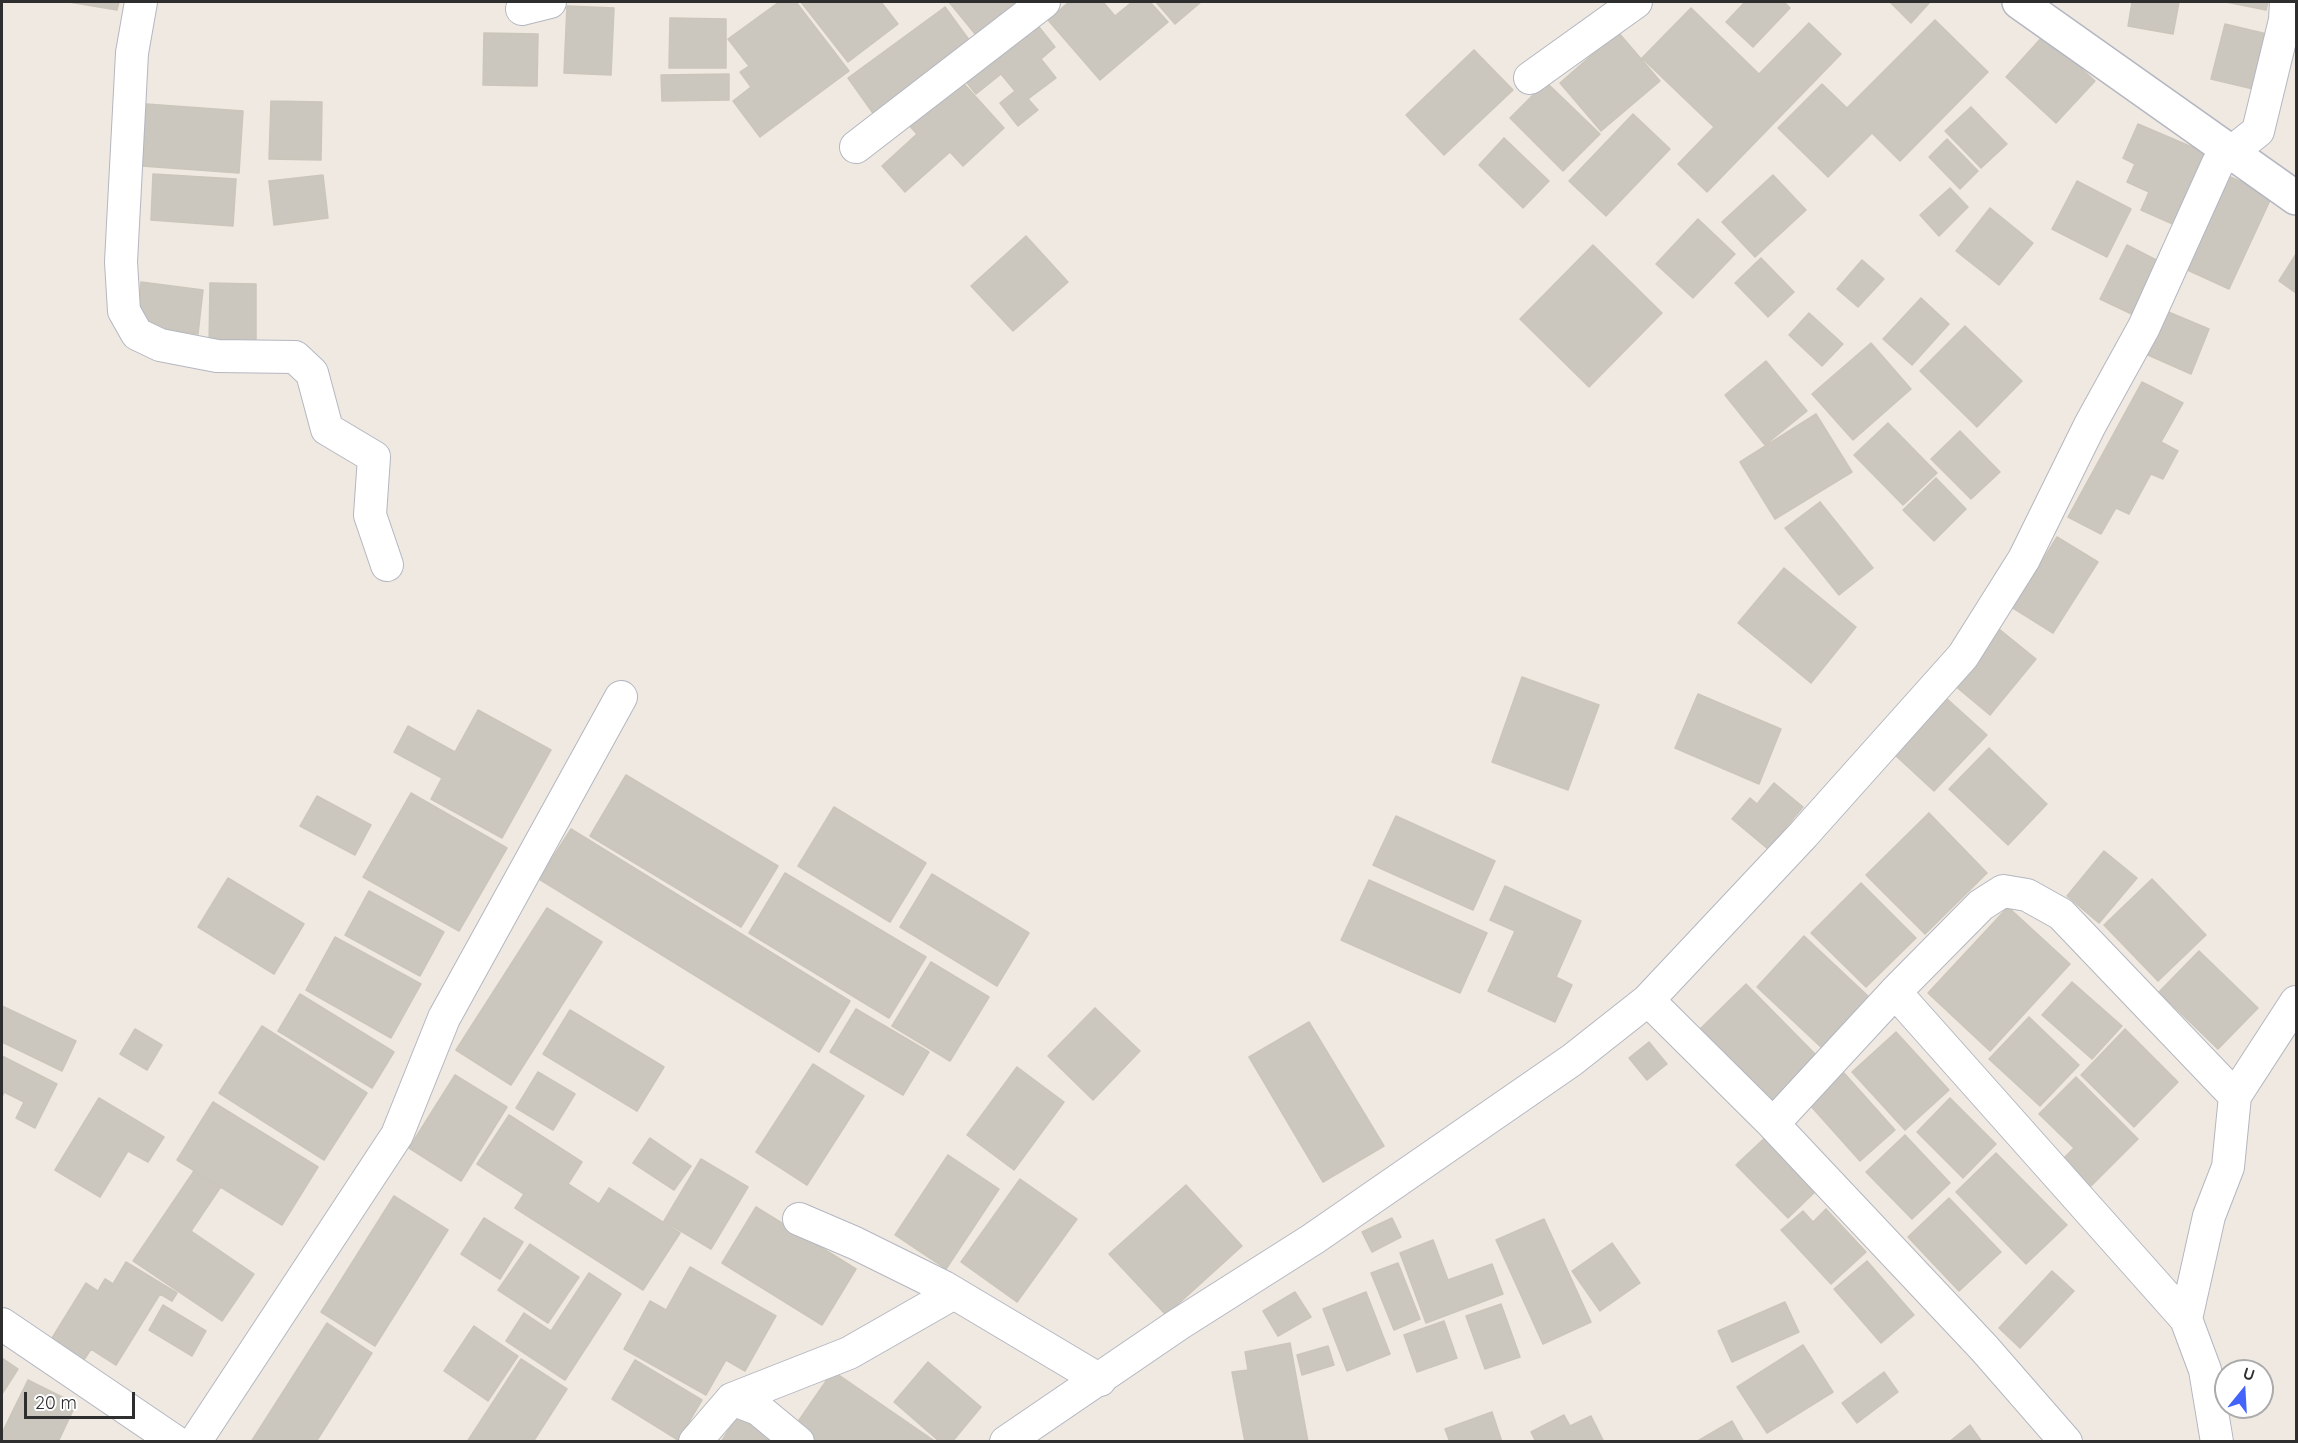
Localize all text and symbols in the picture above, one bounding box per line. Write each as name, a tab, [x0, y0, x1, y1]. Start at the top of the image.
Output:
north arrow	[2214, 1359, 2274, 1419]
text: U	[2240, 1363, 2257, 1385]
scale bar	[27, 1380, 138, 1418]
text: 20 m	[35, 1391, 77, 1414]

